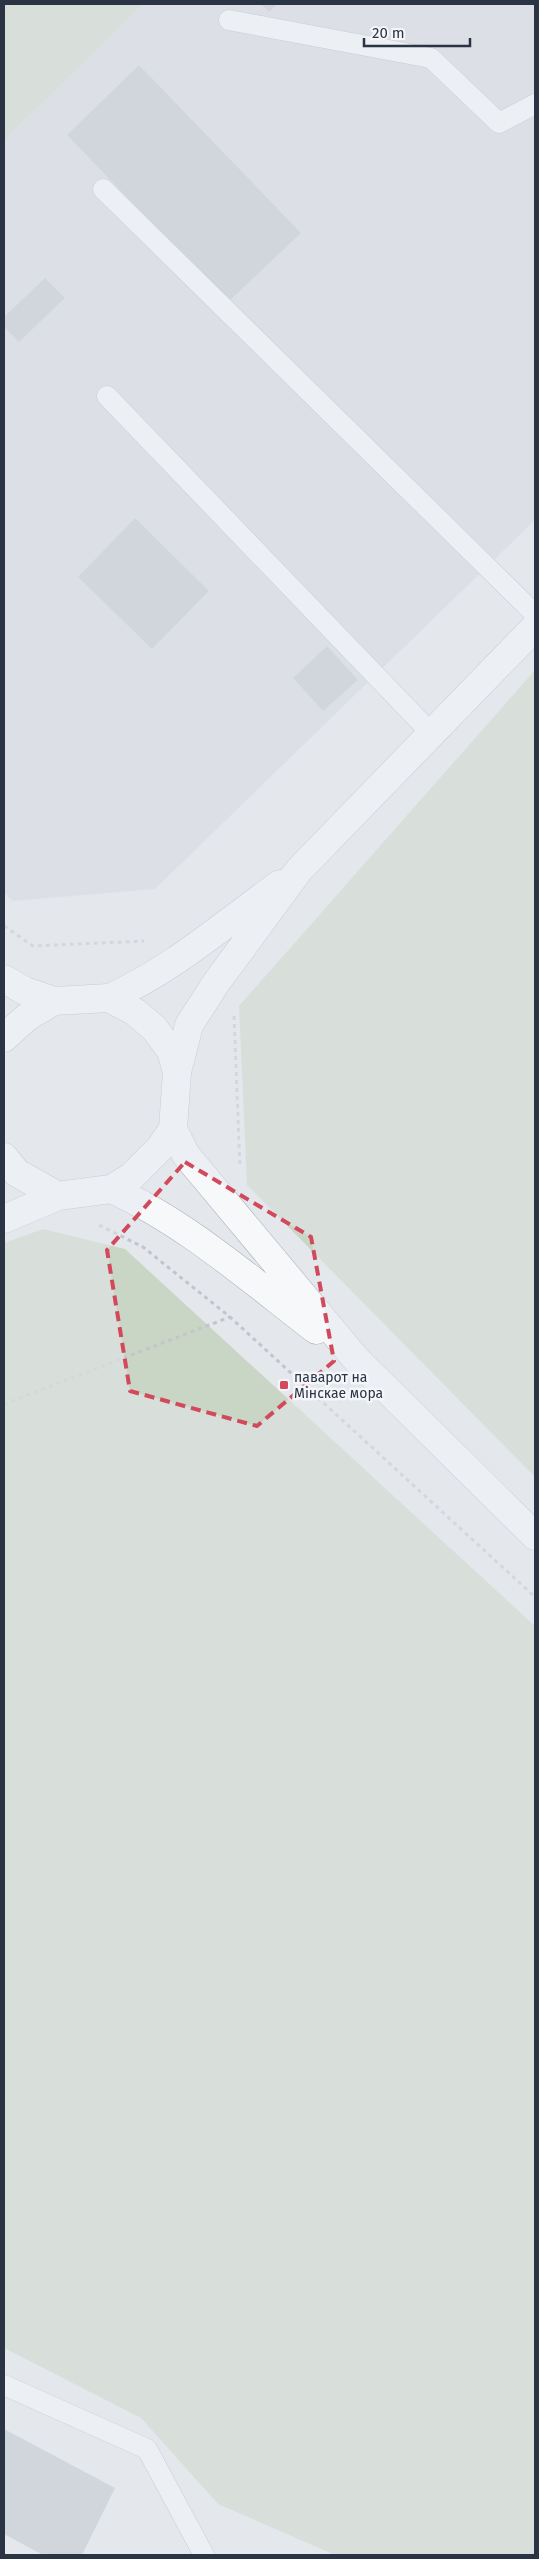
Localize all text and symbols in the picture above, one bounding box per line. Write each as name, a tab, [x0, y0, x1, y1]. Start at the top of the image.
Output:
scale bar	[364, 15, 470, 47]
text: 20 m	[372, 24, 405, 42]
place label: паварот на Мінскае мора	[294, 1369, 383, 1402]
marker: паварот на Мінскае мора	[278, 1379, 290, 1391]

